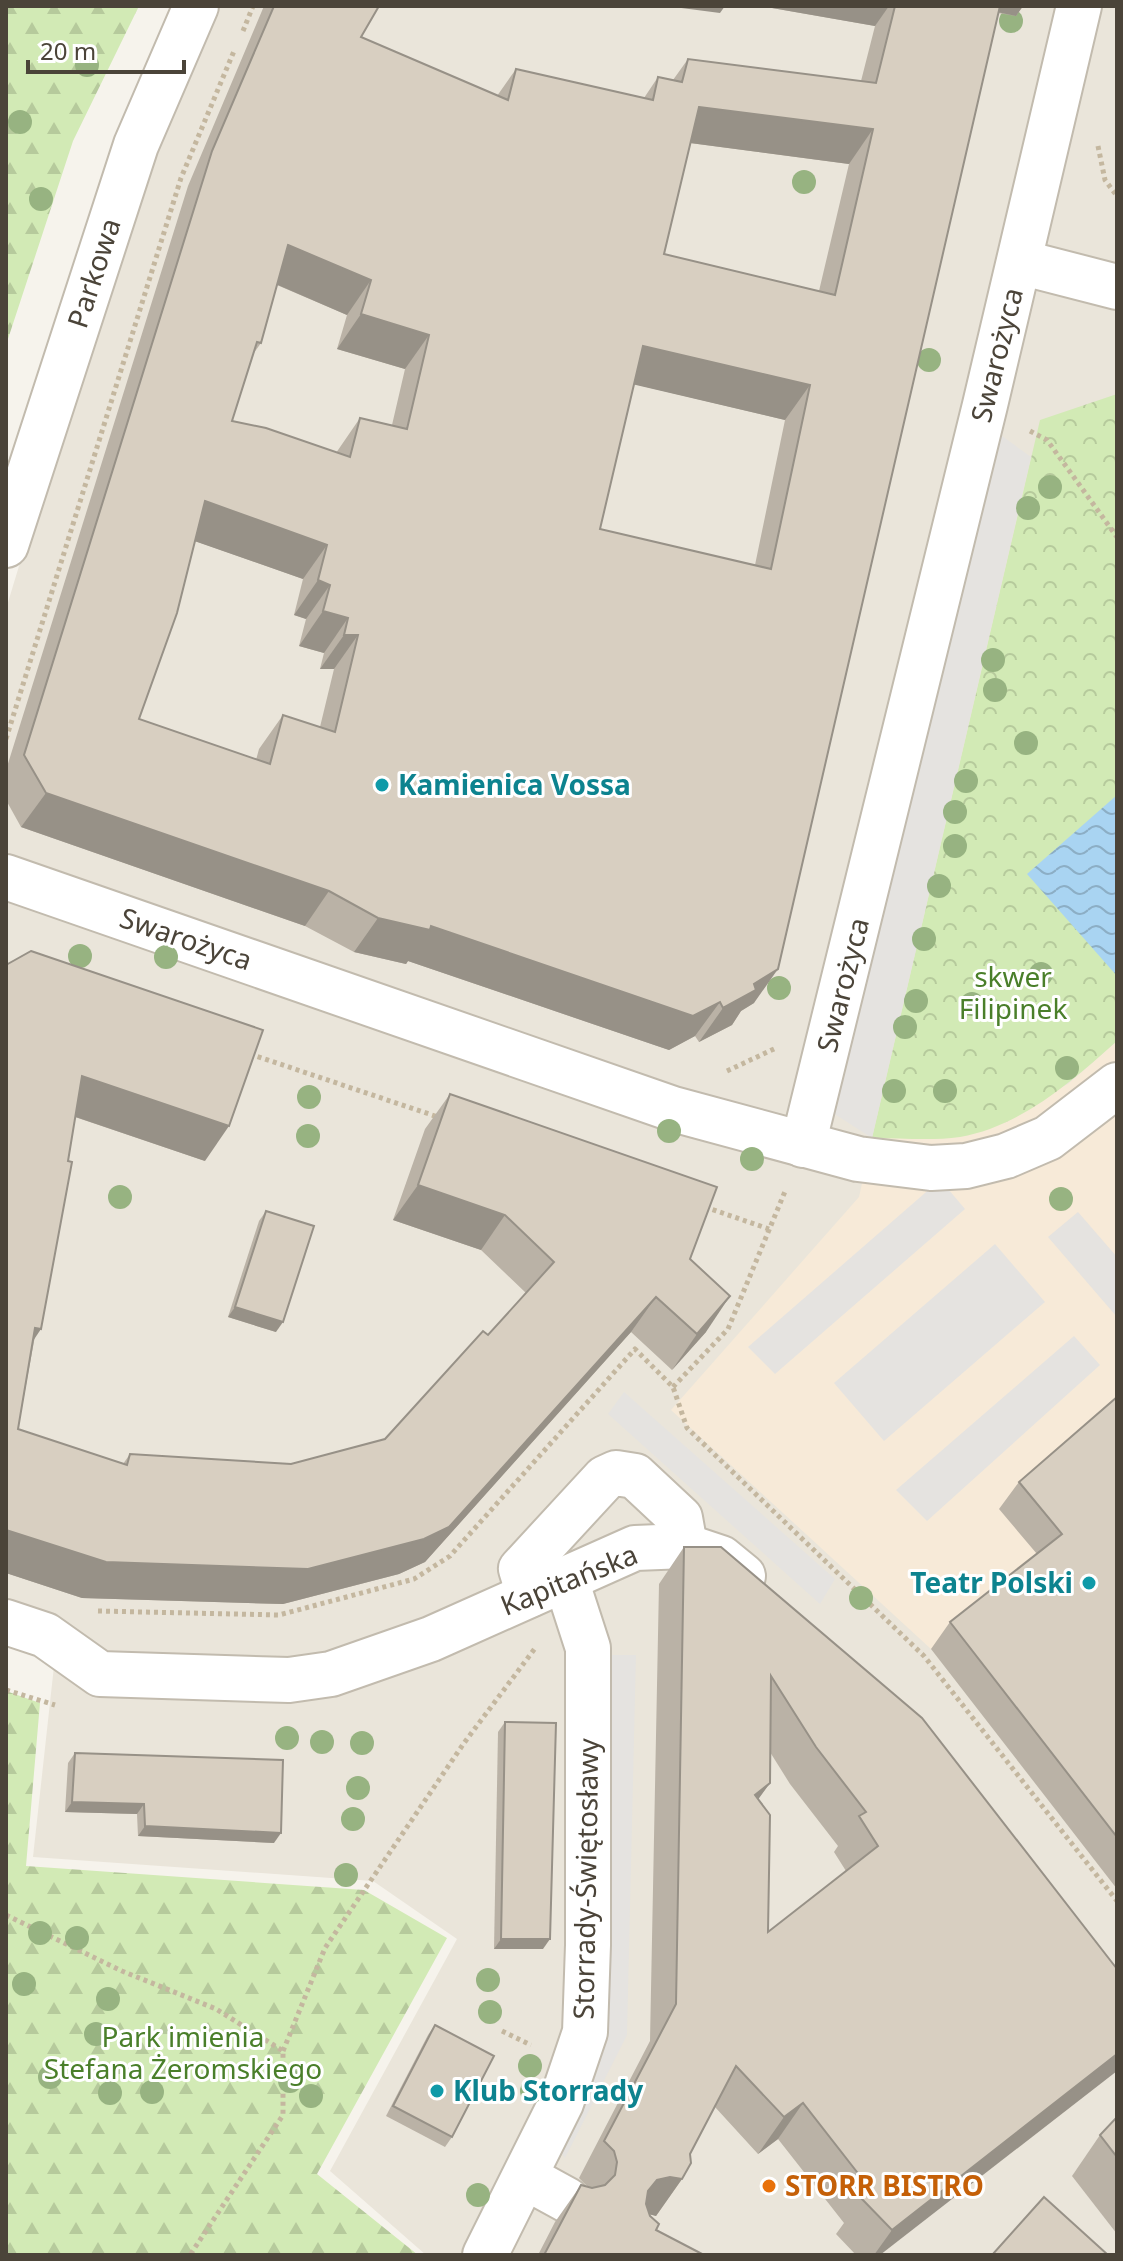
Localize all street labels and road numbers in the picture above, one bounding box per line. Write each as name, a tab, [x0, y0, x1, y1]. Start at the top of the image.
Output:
street label: Parkowa	[57, 213, 129, 332]
street label: Swarożyca	[961, 284, 1031, 426]
street label: Swarożyca	[115, 898, 257, 978]
street label: Swarożyca	[807, 914, 877, 1056]
street label: Kapitańska	[494, 1534, 643, 1624]
street label: Storrady-Świętosławy	[564, 1737, 606, 2020]

